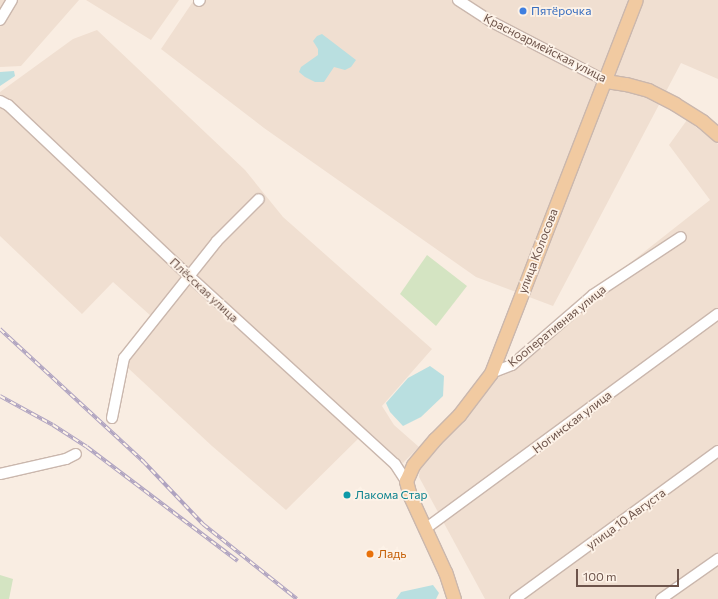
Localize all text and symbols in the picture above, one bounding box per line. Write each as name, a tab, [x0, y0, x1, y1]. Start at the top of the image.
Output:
place label: Пятёрочка	[531, 4, 591, 18]
marker: Пятёрочка	[518, 6, 528, 16]
street label: Красноармейская улица	[481, 11, 609, 85]
street label: улица Колосова	[515, 207, 561, 295]
street label: Плёсская улица	[167, 255, 241, 325]
street label: Кооперативная улица	[505, 282, 609, 370]
street label: Ногинская улица	[530, 388, 614, 456]
street label: улица 10 Августа	[584, 486, 668, 552]
place label: Лакома Стар	[355, 488, 428, 502]
marker: Лакома Стар	[342, 490, 352, 500]
place label: Ладь	[378, 547, 406, 561]
marker: Ладь	[365, 549, 375, 559]
scale bar	[578, 561, 681, 587]
text: 100 m	[583, 569, 617, 583]

